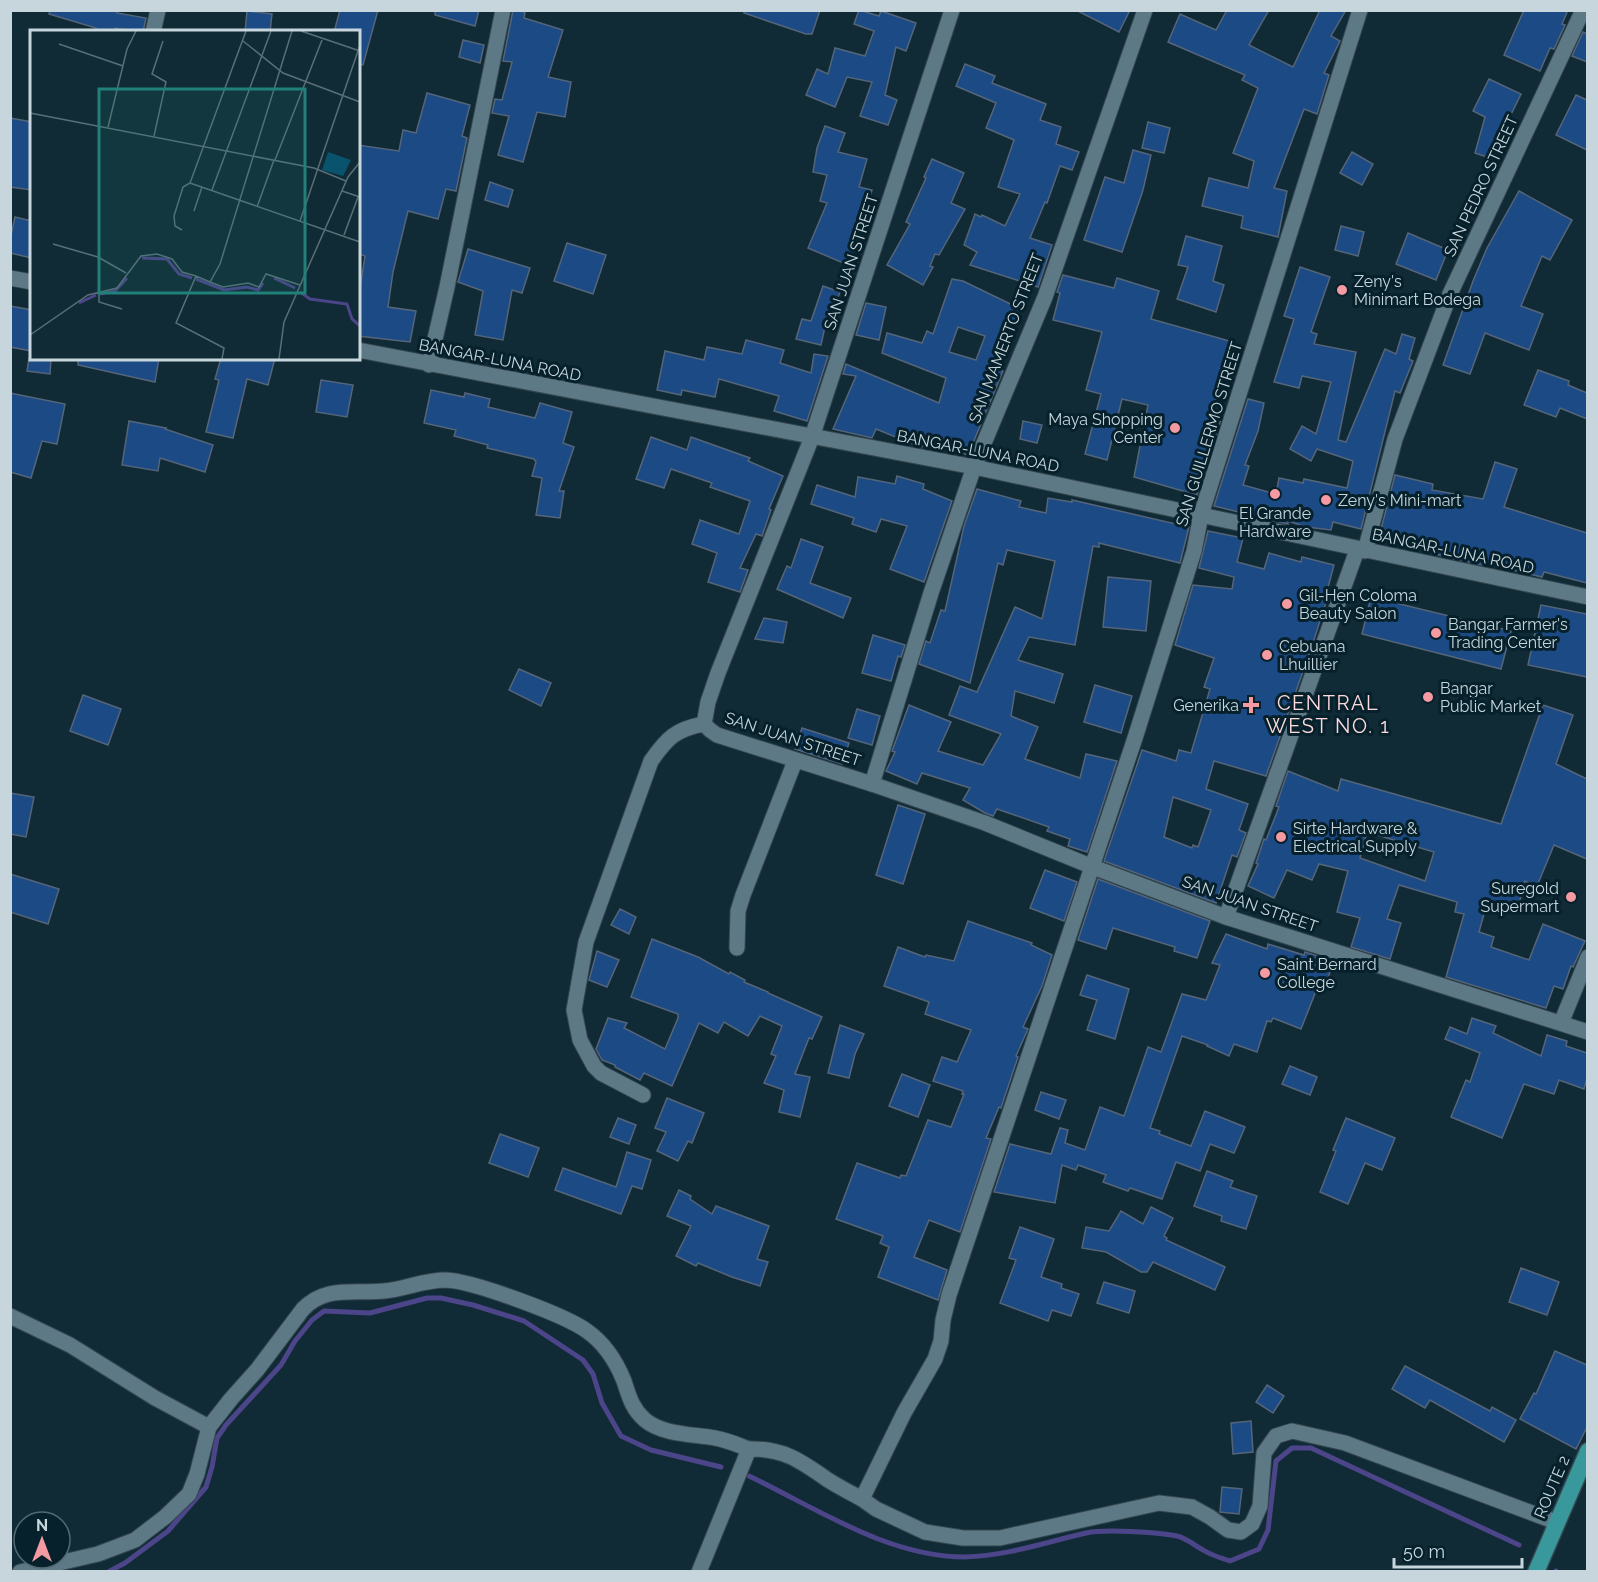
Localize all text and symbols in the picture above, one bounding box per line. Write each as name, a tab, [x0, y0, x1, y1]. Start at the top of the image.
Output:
inset map	[30, 30, 360, 360]
street label: SAN PEDRO STREET	[1440, 112, 1522, 260]
street label: SAN JUAN STREET	[820, 191, 882, 332]
street label: SAN MAMERTO STREET	[965, 250, 1047, 426]
place label: Zeny's Minimart Bodega	[1354, 272, 1481, 309]
marker: Zeny's Minimart Bodega	[1335, 283, 1349, 297]
street label: BANGAR-LUNA ROAD	[417, 335, 583, 385]
street label: SAN GUILLERMO STREET	[1172, 339, 1246, 529]
place label: Maya Shopping Center	[1048, 410, 1163, 447]
marker: Maya Shopping Center	[1168, 421, 1182, 435]
street label: BANGAR-LUNA ROAD	[895, 426, 1061, 476]
marker: El Grande Hardware	[1268, 487, 1282, 501]
place label: Zeny's Mini-mart	[1338, 491, 1462, 510]
marker: Zeny's Mini-mart	[1319, 493, 1333, 507]
place label: El Grande Hardware	[1239, 504, 1311, 541]
street label: BANGAR-LUNA ROAD	[1370, 525, 1536, 577]
place label: Gil-Hen Coloma Beauty Salon	[1299, 586, 1417, 623]
marker: Gil-Hen Coloma Beauty Salon	[1280, 597, 1294, 611]
place label: Bangar Farmer's Trading Center	[1448, 615, 1568, 652]
marker: Bangar Farmer's Trading Center	[1429, 626, 1443, 640]
place label: Cebuana Lhuillier	[1279, 637, 1346, 674]
marker: Cebuana Lhuillier	[1260, 648, 1274, 662]
place label: Bangar Public Market	[1440, 679, 1542, 716]
marker: Bangar Public Market	[1421, 690, 1435, 704]
district label: CENTRAL WEST NO. 1	[1266, 691, 1390, 738]
place label: Generika	[1173, 696, 1239, 715]
marker: Generika	[1244, 698, 1258, 712]
street label: SAN JUAN STREET	[723, 708, 864, 770]
place label: Sirte Hardware & Electrical Supply	[1293, 819, 1418, 856]
marker: Sirte Hardware & Electrical Supply	[1274, 830, 1288, 844]
street label: SAN JUAN STREET	[1180, 872, 1320, 936]
place label: Suregold Supermart	[1481, 879, 1560, 916]
marker: Suregold Supermart	[1564, 890, 1578, 904]
place label: Saint Bernard College	[1277, 955, 1377, 992]
marker: Saint Bernard College	[1258, 966, 1272, 980]
street label: ROUTE 2	[1530, 1453, 1574, 1521]
north arrow	[12, 1510, 72, 1570]
text: N	[36, 1516, 48, 1535]
scale bar	[1394, 1531, 1522, 1569]
text: 50 m	[1403, 1541, 1445, 1562]

